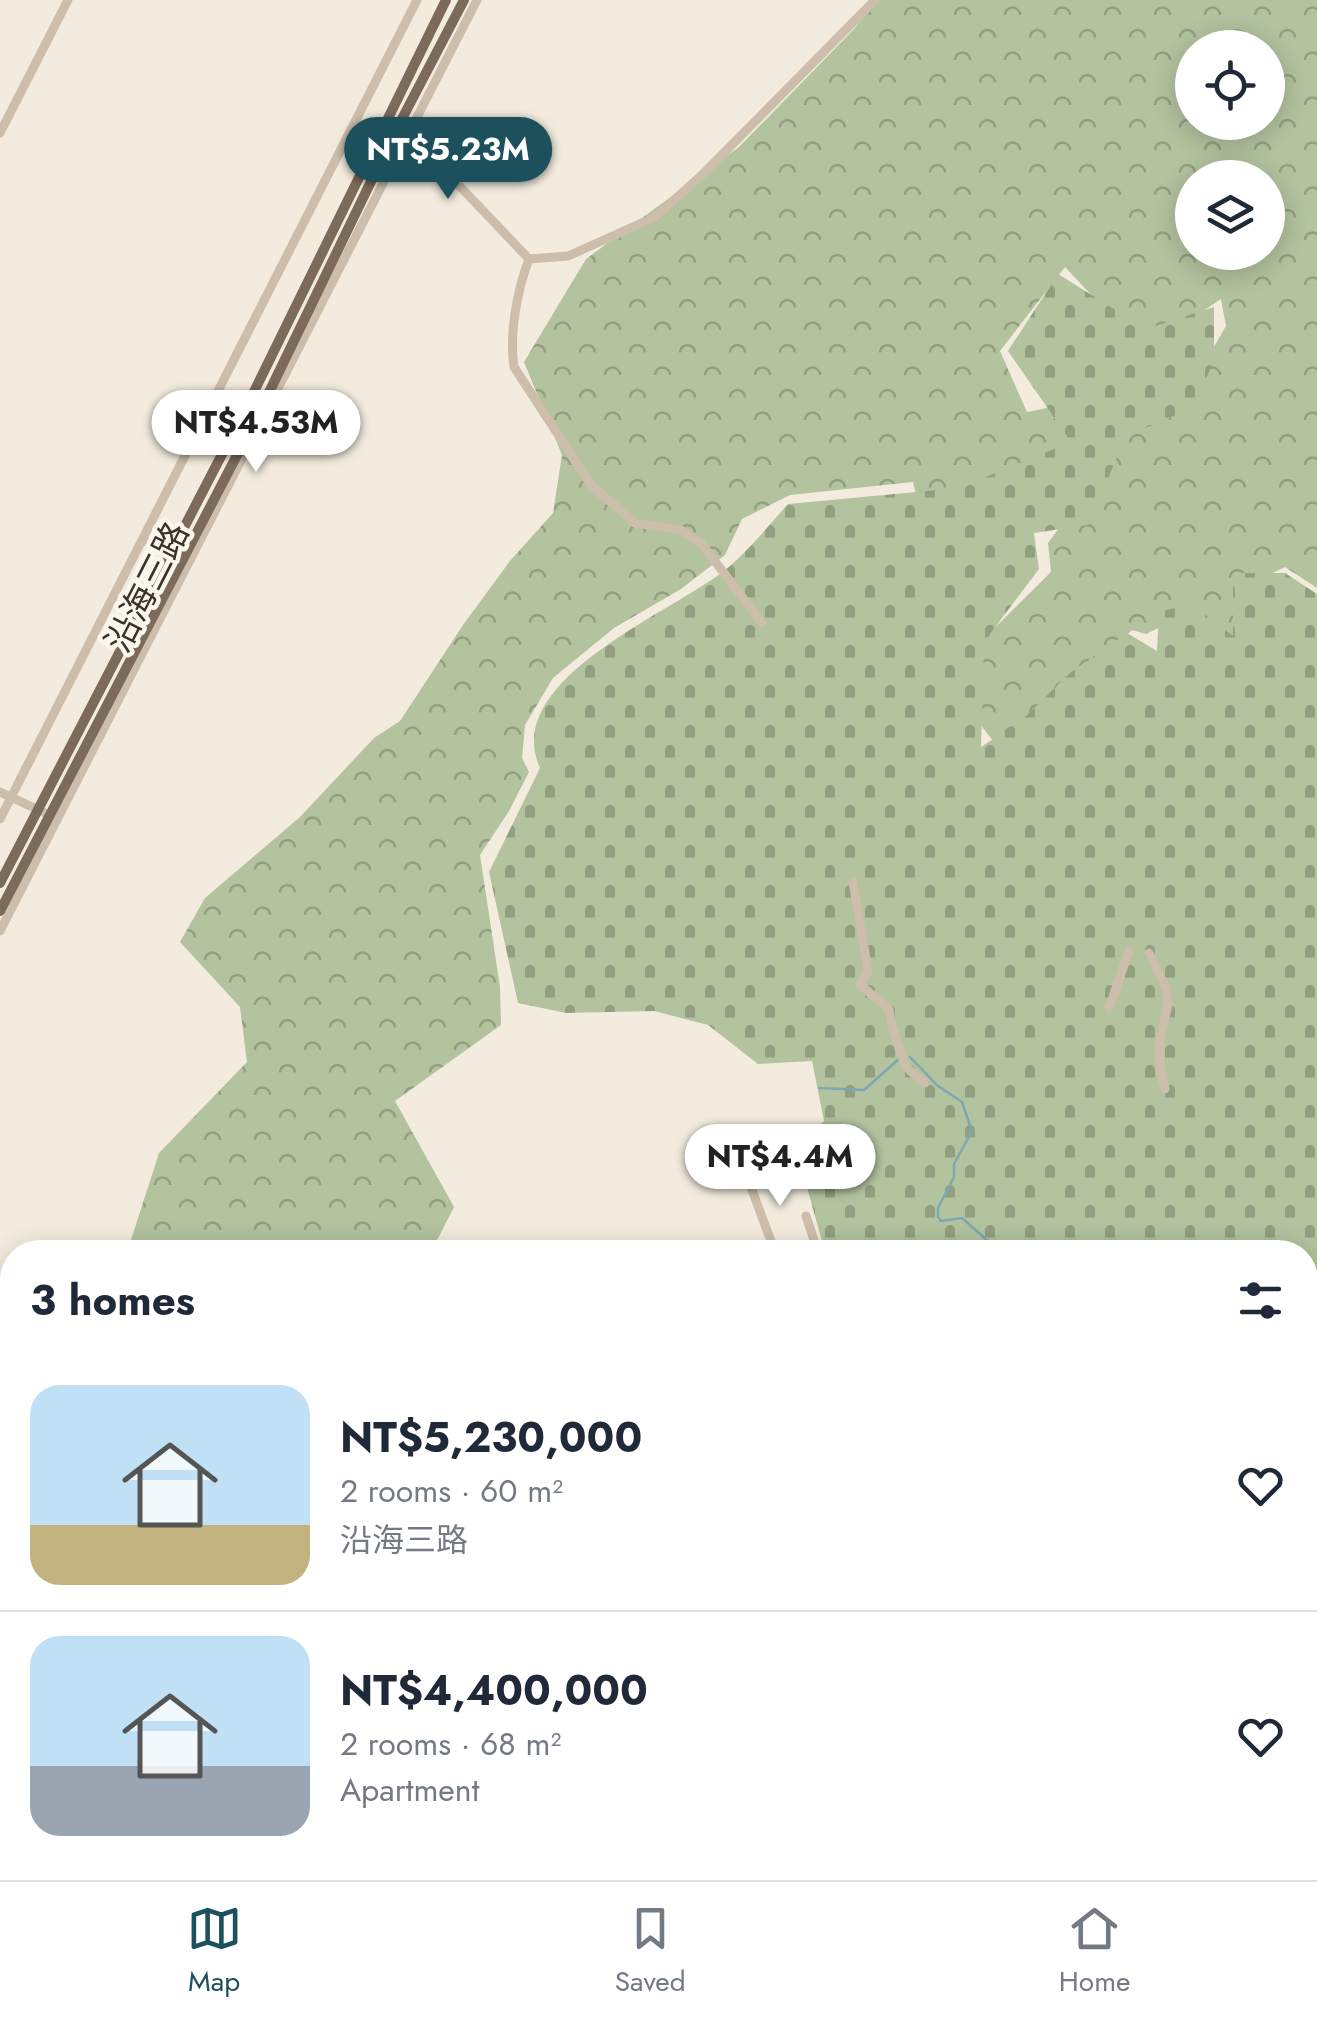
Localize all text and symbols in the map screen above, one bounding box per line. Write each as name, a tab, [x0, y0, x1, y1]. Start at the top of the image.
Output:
map controls	[1175, 30, 1285, 270]
button: locate	[1175, 30, 1285, 140]
pin: NT$5.23M	[345, 117, 551, 202]
text: NT$5.23M	[366, 126, 530, 172]
button: layers	[1175, 160, 1285, 270]
pin: NT$4.53M	[153, 390, 359, 475]
text: NT$4.53M	[174, 399, 338, 445]
street label: 沿海三路	[93, 513, 201, 661]
pin: NT$4.4M	[688, 1124, 872, 1209]
text: NT$4.4M	[707, 1133, 853, 1179]
text: 3 homes	[30, 1270, 195, 1331]
icon: filters	[1233, 1273, 1288, 1328]
text: NT$5,230,000	[340, 1407, 642, 1468]
icon: home	[110, 1425, 230, 1545]
icon: heart	[1233, 1458, 1288, 1513]
text: 2 rooms · 60 m²	[340, 1468, 563, 1514]
text: 沿海三路	[340, 1517, 468, 1563]
text: NT$4,400,000	[340, 1660, 648, 1721]
icon: home	[110, 1676, 230, 1796]
icon: heart	[1233, 1709, 1288, 1764]
text: 2 rooms · 68 m²	[340, 1721, 561, 1767]
text: Apartment	[340, 1767, 479, 1813]
tab: Map	[187, 1901, 242, 2002]
tab: Saved	[615, 1901, 686, 2002]
tab: Home	[1059, 1901, 1130, 2002]

